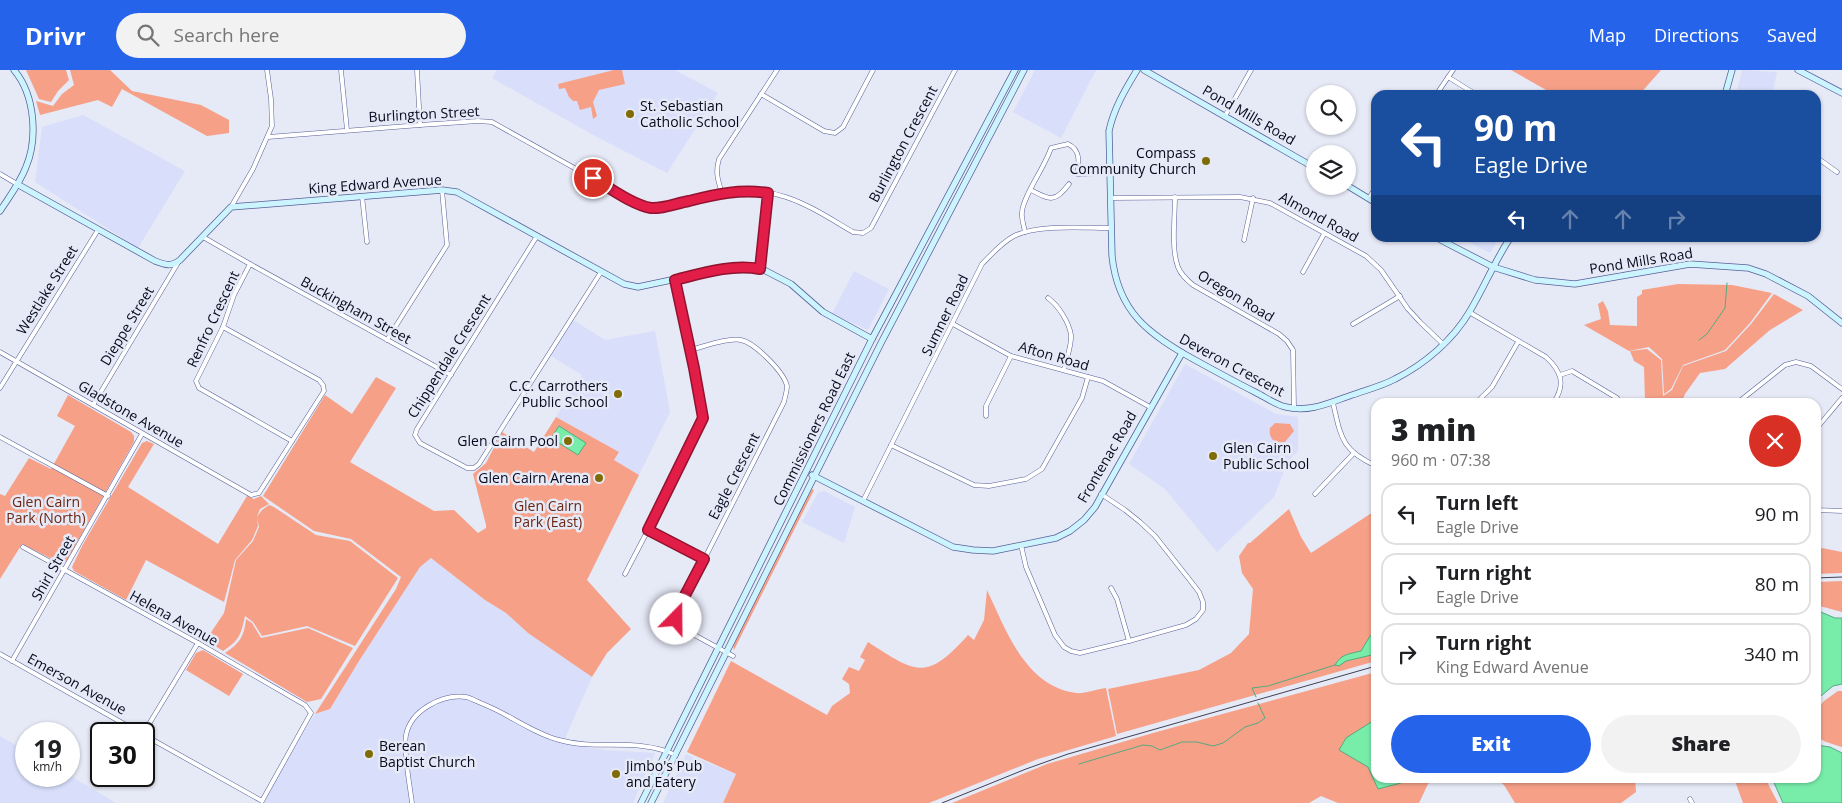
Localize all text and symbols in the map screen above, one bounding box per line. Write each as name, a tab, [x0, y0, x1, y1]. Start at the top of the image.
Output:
search box	[116, 13, 466, 58]
text: Drivr	[25, 19, 86, 52]
icon: search	[134, 21, 162, 49]
text: Search here	[174, 22, 279, 48]
text: Map	[1589, 23, 1626, 47]
text: Directions	[1654, 23, 1739, 47]
text: Saved	[1767, 23, 1817, 47]
street label: Pond Mills Road	[1199, 80, 1299, 149]
street label: Burlington Crescent	[864, 82, 941, 205]
map controls	[1306, 85, 1356, 195]
button: search	[1306, 85, 1356, 135]
place label: St. Sebastian Catholic School	[640, 96, 739, 131]
street label: Burlington Street	[368, 101, 480, 126]
text: 90 m	[1474, 104, 1557, 151]
marker: St. Sebastian Catholic School	[624, 108, 636, 120]
icon: left	[1391, 110, 1456, 175]
place label: Compass Community Church	[1069, 143, 1196, 178]
button: layers	[1306, 145, 1356, 195]
text: Eagle Drive	[1474, 149, 1588, 179]
marker: Compass Community Church	[1200, 155, 1212, 167]
pin	[572, 157, 614, 199]
icon: arrive	[579, 164, 607, 192]
street label: King Edward Avenue	[308, 169, 442, 198]
street label: Almond Road	[1276, 187, 1362, 246]
icon: left	[1503, 205, 1531, 233]
icon: ahead	[1556, 205, 1584, 233]
icon: ahead	[1609, 205, 1637, 233]
icon: right	[1662, 205, 1690, 233]
street label: Westlake Street	[12, 242, 82, 338]
street label: Pond Mills Road	[1588, 243, 1694, 278]
street label: Oregon Road	[1194, 265, 1278, 326]
street label: Renfro Crescent	[182, 267, 243, 370]
street label: Buckingham Street	[298, 271, 415, 348]
street label: Sumner Road	[917, 271, 972, 359]
street label: Dieppe Street	[95, 283, 158, 369]
street label: Chippendale Crescent	[403, 290, 495, 421]
street label: Deveron Crescent	[1176, 329, 1288, 400]
street label: Afton Road	[1017, 336, 1092, 375]
street label: Commissioners Road East	[768, 349, 859, 509]
street label: Gladstone Avenue	[75, 376, 188, 452]
place label: C.C. Carrothers Public School	[509, 376, 608, 411]
marker: C.C. Carrothers Public School	[612, 388, 624, 400]
street label: Frontenac Road	[1073, 407, 1141, 506]
text: 3 min	[1391, 409, 1476, 450]
button: close	[1749, 415, 1801, 467]
street label: Eagle Crescent	[703, 429, 764, 523]
place label: Glen Cairn Pool	[457, 431, 558, 450]
marker: Glen Cairn Pool	[562, 435, 574, 447]
place label: Glen Cairn Public School	[1223, 438, 1309, 473]
text: 960 m · 07:38	[1391, 449, 1491, 471]
marker: Glen Cairn Public School	[1207, 450, 1219, 462]
place label: Glen Cairn Arena	[478, 468, 589, 487]
marker: Glen Cairn Arena	[593, 472, 605, 484]
text: Turn left	[1436, 490, 1518, 516]
park label: Glen Cairn Park (North)	[6, 492, 86, 527]
park label: Glen Cairn Park (East)	[514, 496, 582, 531]
icon: left	[1393, 500, 1421, 528]
text: 90 m	[1755, 501, 1799, 527]
text: Eagle Drive	[1436, 516, 1519, 538]
street label: Shirl Street	[26, 532, 79, 604]
text: Turn right	[1436, 560, 1531, 586]
icon: right	[1393, 570, 1421, 598]
text: 80 m	[1755, 571, 1799, 597]
street label: Helena Avenue	[127, 585, 222, 650]
text: Eagle Drive	[1436, 586, 1519, 608]
position arrow	[649, 592, 701, 644]
text: Turn right	[1436, 630, 1531, 656]
icon: right	[1393, 640, 1421, 668]
text: 340 m	[1744, 641, 1799, 667]
street label: Emerson Avenue	[24, 648, 130, 719]
text: King Edward Avenue	[1436, 656, 1589, 678]
button: Exit	[1391, 715, 1591, 773]
button: Share	[1601, 715, 1801, 773]
speed limit sign: 30	[90, 722, 155, 787]
text: 19	[33, 731, 62, 765]
place label: Berean Baptist Church	[379, 736, 475, 771]
marker: Berean Baptist Church	[363, 748, 375, 760]
place label: Jimbo's Pub and Eatery	[624, 756, 702, 791]
text: km/h	[33, 758, 62, 775]
marker: Jimbo's Pub and Eatery	[610, 768, 622, 780]

